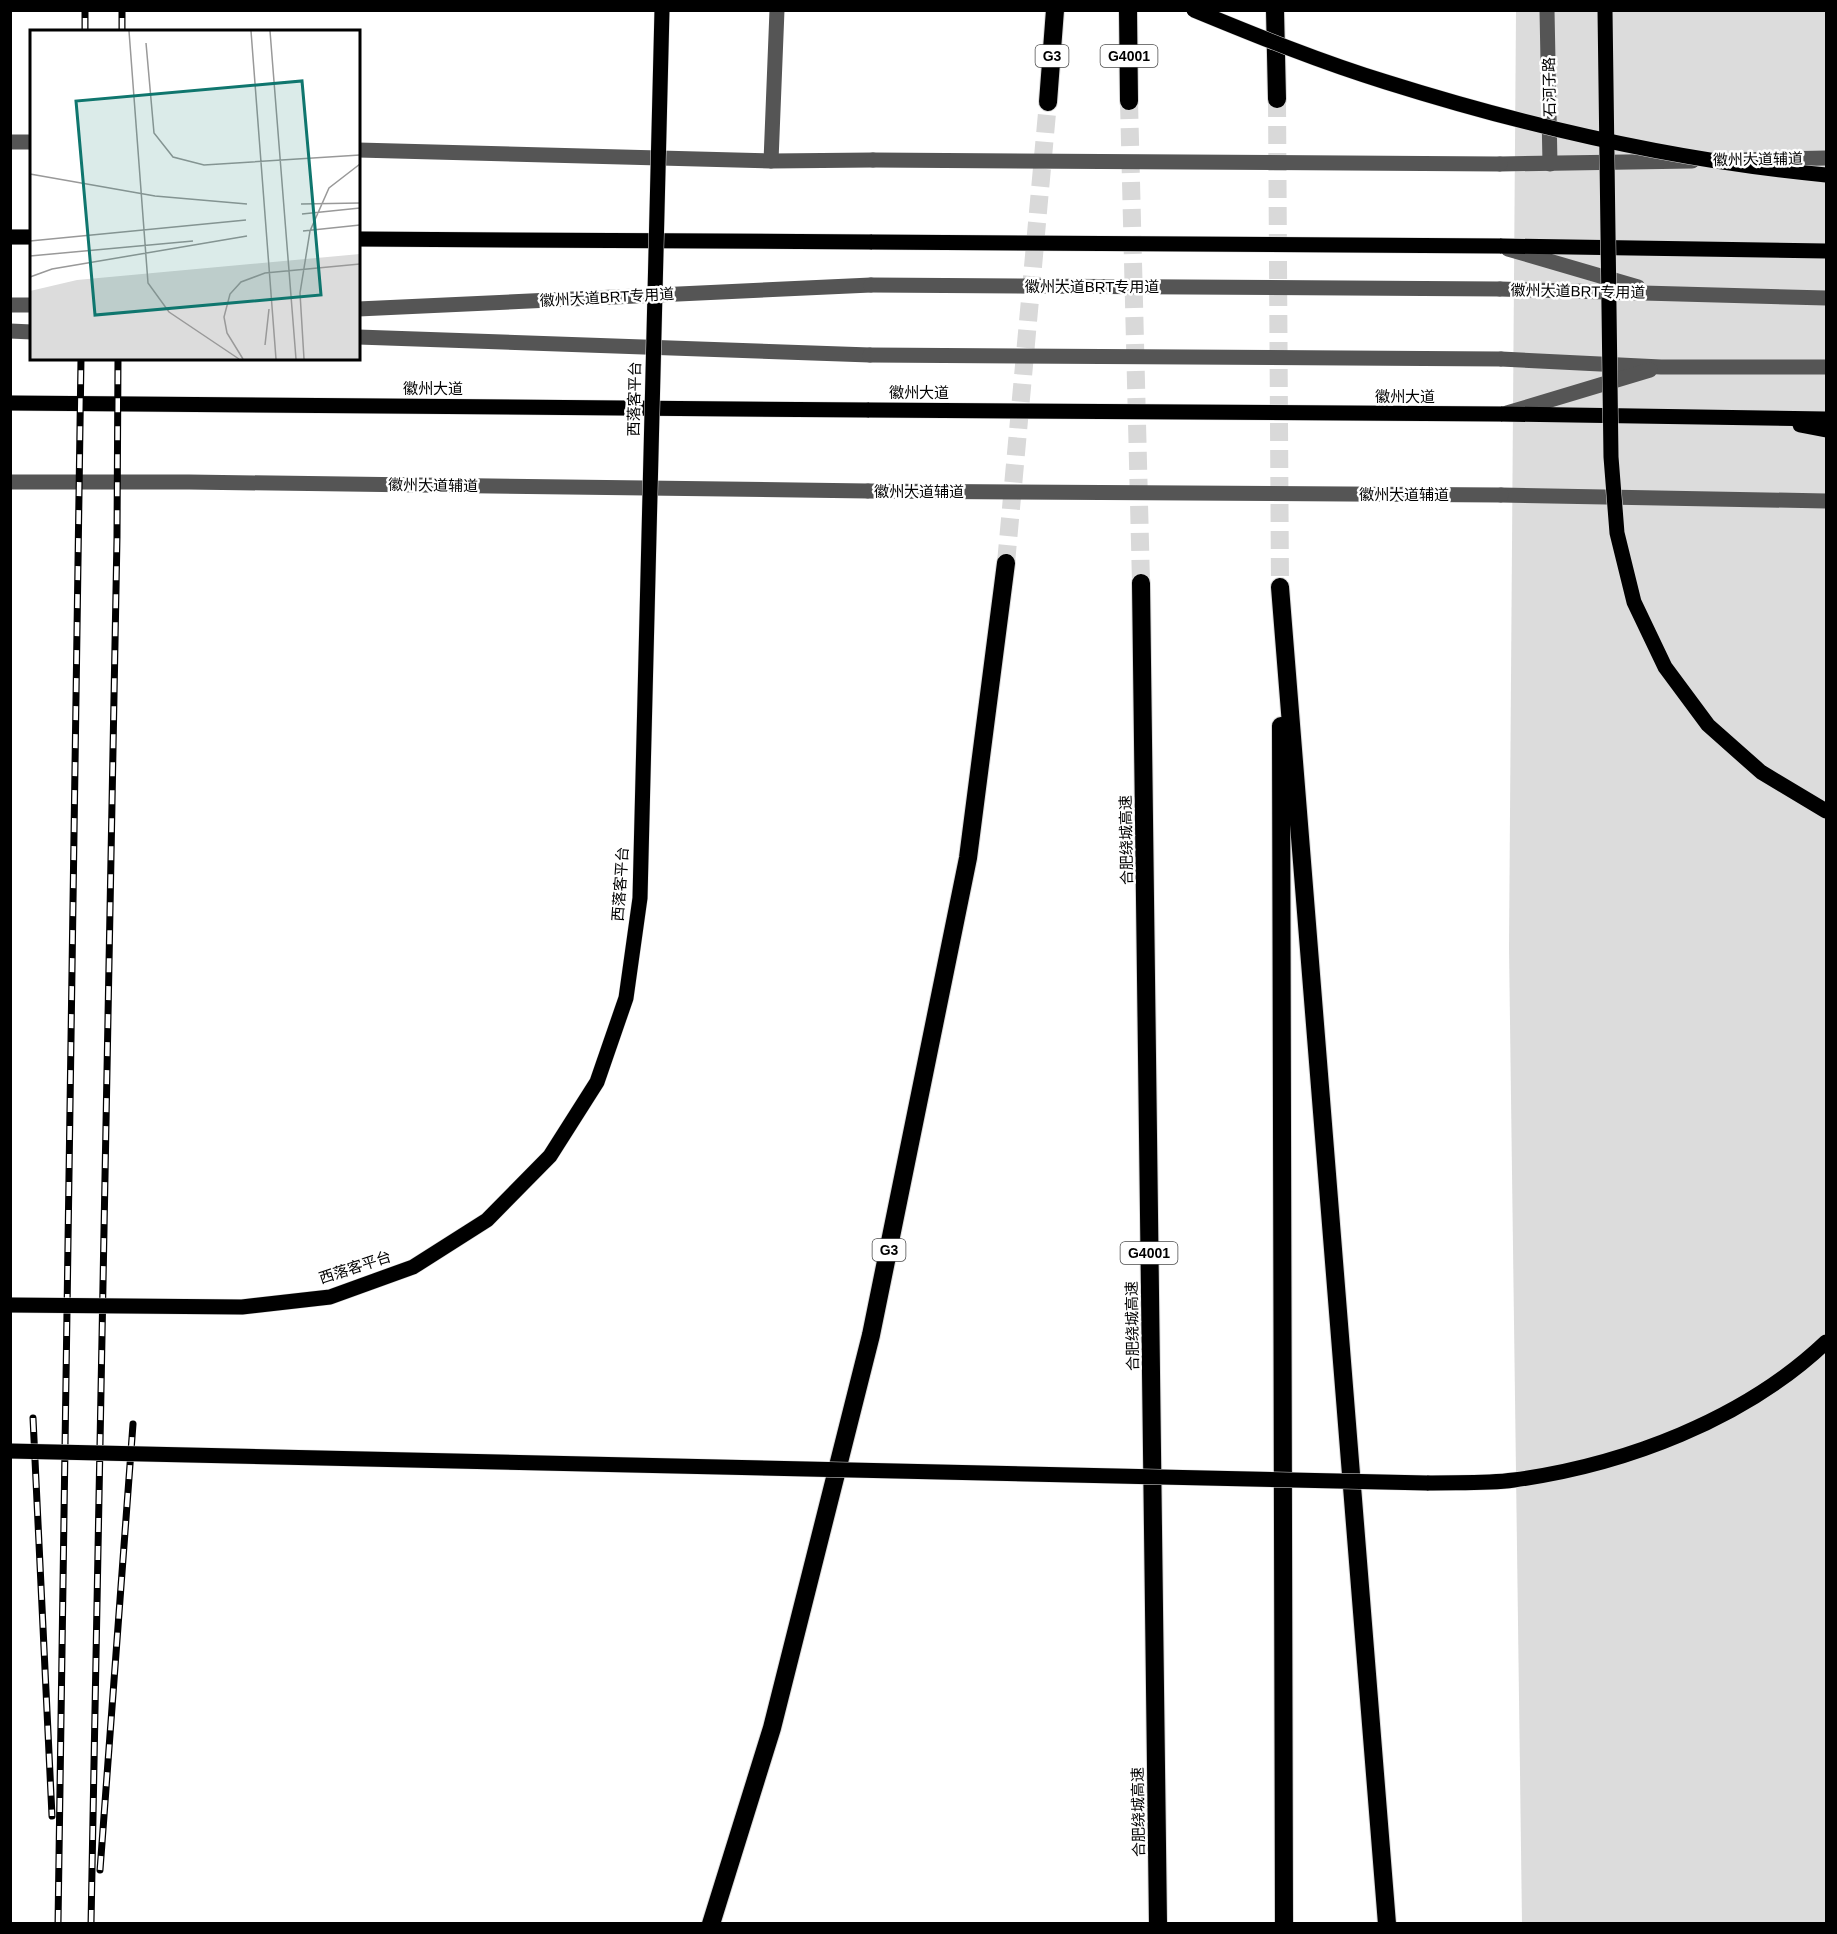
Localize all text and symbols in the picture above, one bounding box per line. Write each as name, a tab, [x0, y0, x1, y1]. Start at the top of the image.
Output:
inset map	[30, 30, 360, 360]
road number: G3	[1036, 45, 1068, 67]
road number: G4001	[1100, 45, 1158, 67]
street label: 石河子路	[1540, 57, 1558, 117]
street label: 徽州大道辅道	[1713, 150, 1803, 168]
street label: 徽州大道BRT专用道	[1025, 278, 1159, 295]
street label: 徽州大道BRT专用道	[1510, 281, 1646, 301]
street label: 徽州大道BRT专用道	[539, 285, 675, 309]
street label: 西落客平台	[625, 361, 643, 437]
street label: 徽州大道	[403, 380, 463, 397]
street label: 徽州大道	[889, 384, 949, 401]
street label: 徽州大道	[1375, 388, 1435, 405]
street label: 徽州大道辅道	[388, 476, 478, 494]
street label: 徽州大道辅道	[874, 483, 964, 500]
street label: 徽州大道辅道	[1359, 486, 1449, 503]
street label: 合肥绕城高速	[1117, 795, 1135, 885]
street label: 西落客平台	[609, 846, 631, 922]
road number: G3	[872, 1239, 906, 1261]
road number: G4001	[1120, 1242, 1178, 1264]
street label: 西落客平台	[317, 1247, 393, 1287]
street label: 合肥绕城高速	[1123, 1281, 1141, 1371]
street label: 合肥绕城高速	[1129, 1767, 1147, 1857]

